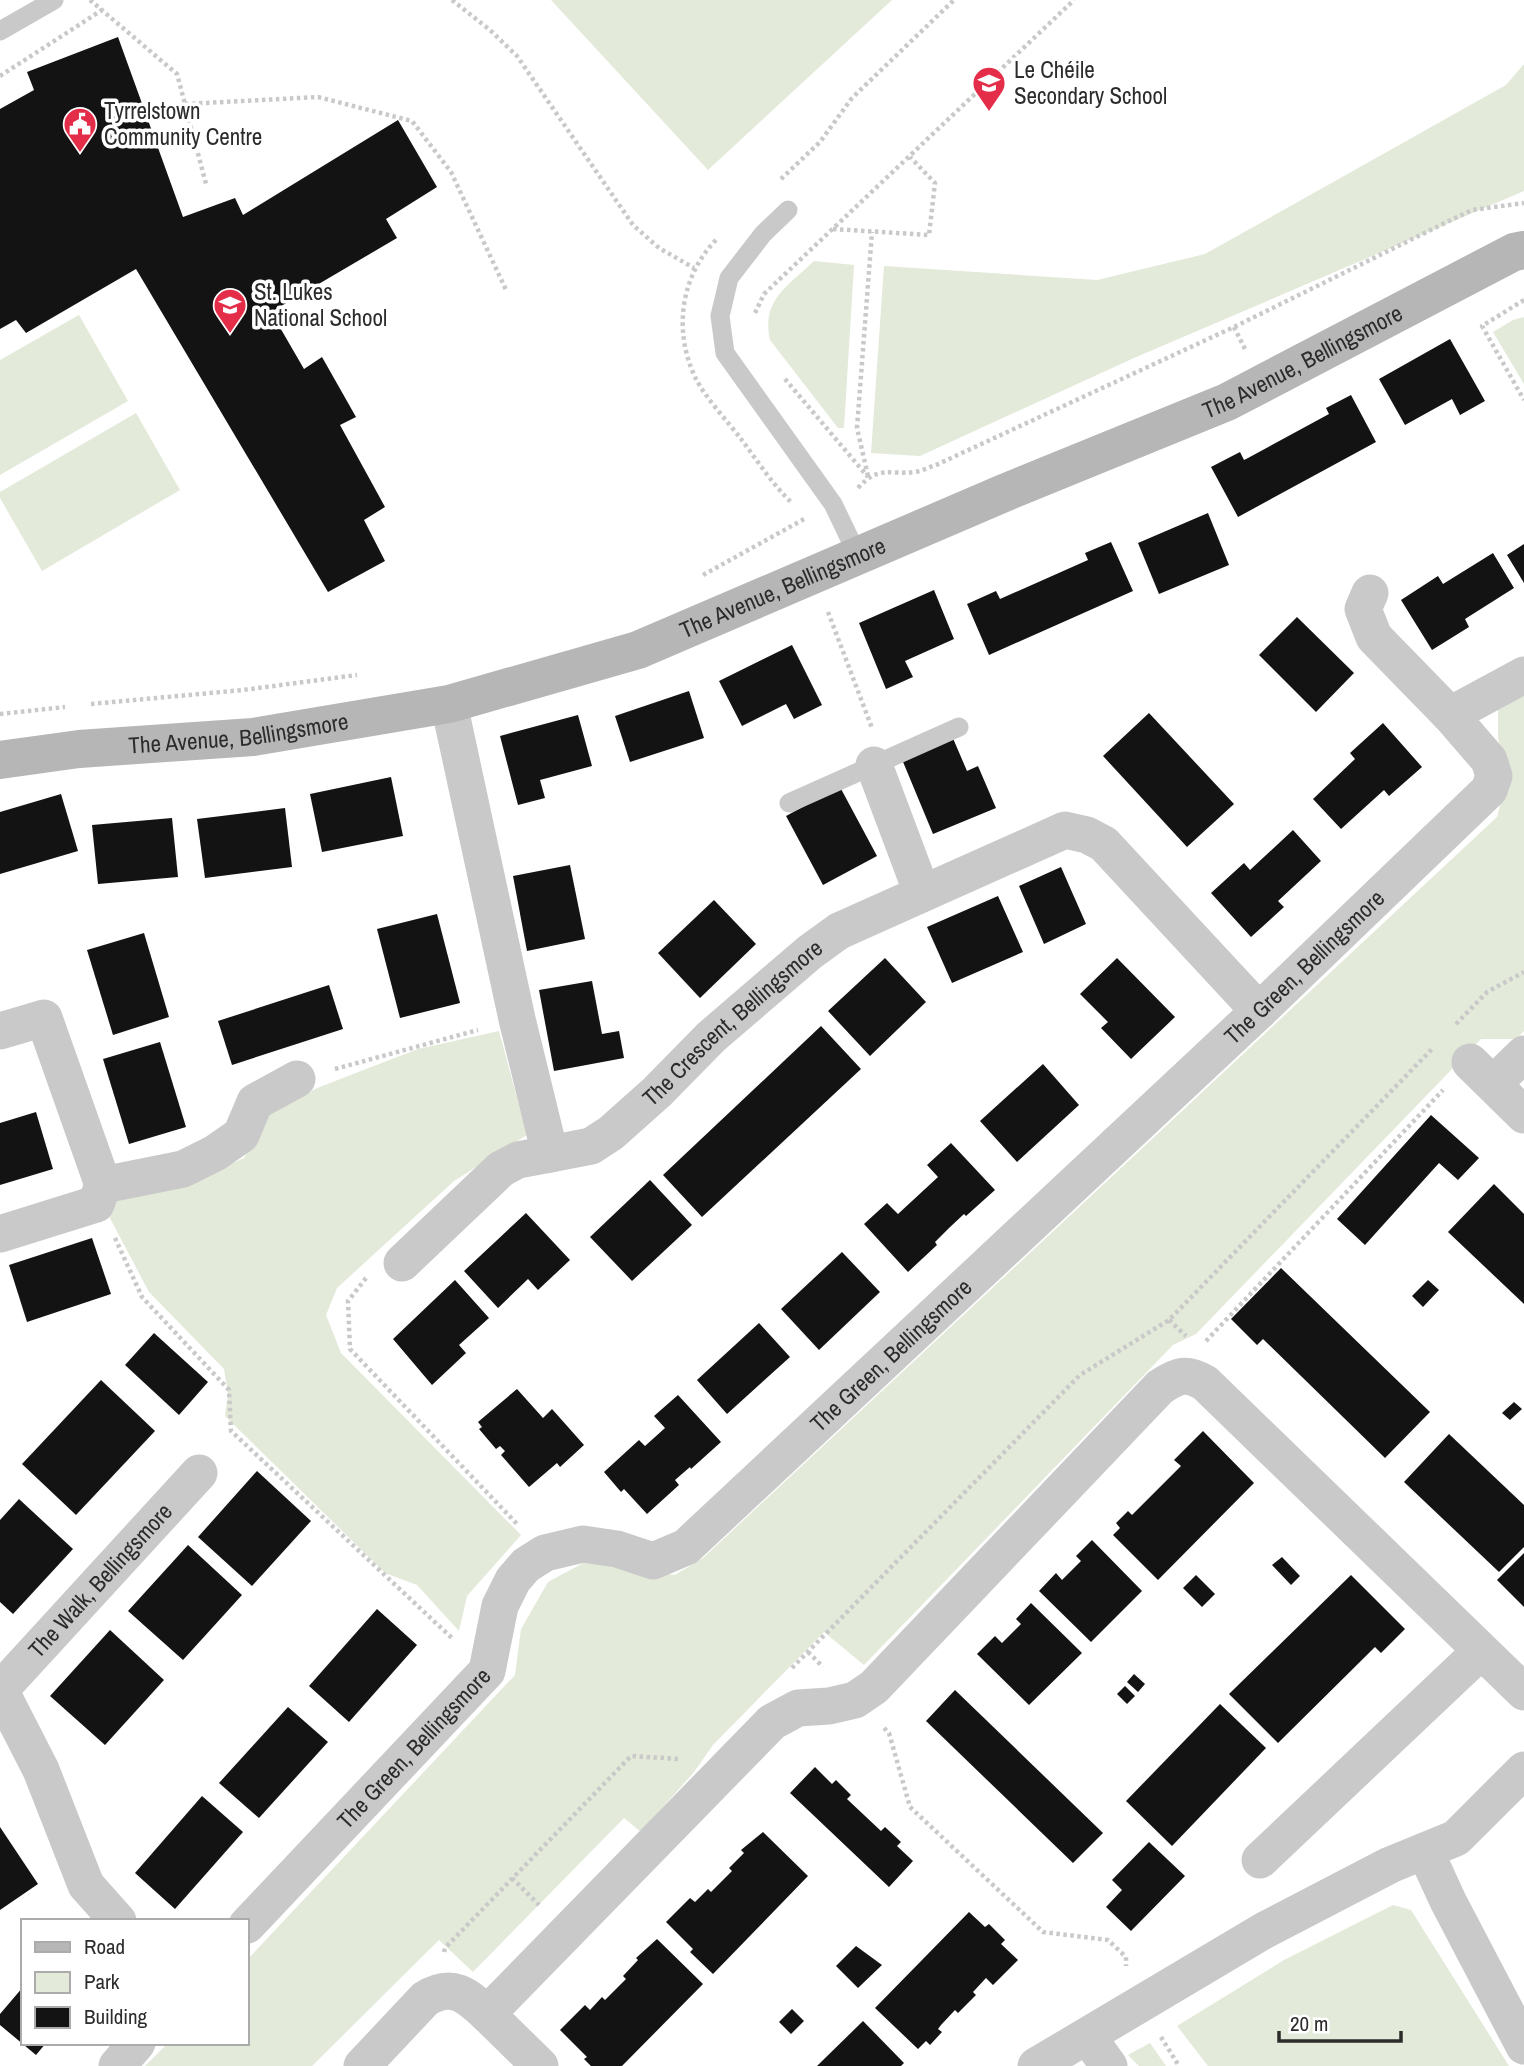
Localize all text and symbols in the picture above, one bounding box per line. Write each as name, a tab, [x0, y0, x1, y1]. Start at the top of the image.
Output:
place label: Le Chéile Secondary School	[1014, 54, 1167, 111]
school or university icon: Le Chéile Secondary School	[970, 64, 1008, 113]
place label: Tyrrelstown Community Centre	[104, 95, 262, 152]
public building icon: Tyrrelstown Community Centre	[61, 105, 99, 154]
place label: St. Lukes National School	[254, 276, 387, 333]
school or university icon: St. Lukes National School	[211, 286, 249, 335]
street label: The Avenue, Bellingsmore	[1198, 297, 1408, 425]
street label: The Avenue, Bellingsmore	[675, 530, 890, 645]
street label: The Avenue, Bellingsmore	[127, 705, 351, 761]
street label: The Green, Bellingsmore	[1217, 883, 1391, 1051]
street label: The Crescent, Bellingsmore	[636, 932, 828, 1113]
street label: The Green, Bellingsmore	[803, 1272, 978, 1438]
street label: The Walk, Bellingsmore	[21, 1496, 179, 1664]
street label: The Green, Bellingsmore	[330, 1661, 497, 1835]
legend	[21, 1919, 248, 2045]
text: Road	[84, 1932, 125, 1961]
text: Park	[84, 1967, 120, 1996]
scale bar	[1279, 2000, 1402, 2044]
text: Building	[84, 2002, 148, 2031]
text: 20 m	[1290, 2009, 1328, 2038]

